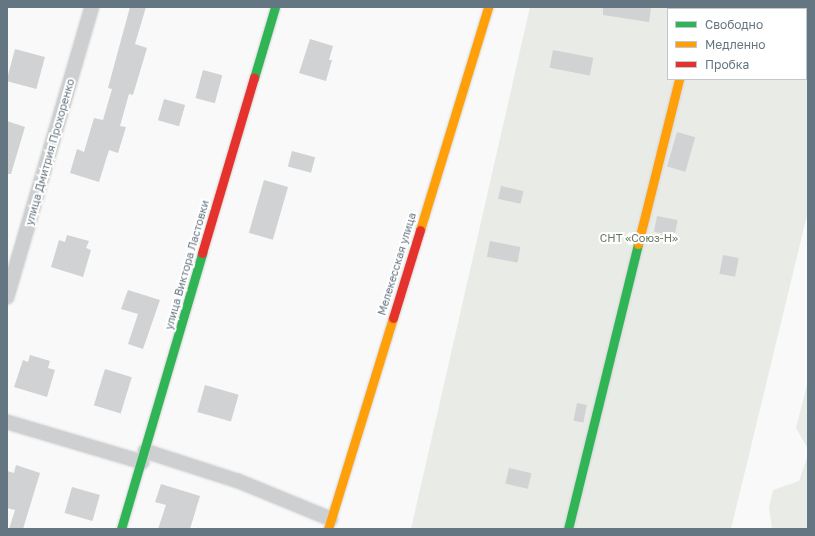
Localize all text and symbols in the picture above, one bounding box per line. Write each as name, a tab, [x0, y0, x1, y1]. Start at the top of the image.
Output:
legend	[667, 8, 807, 80]
text: Свободно	[705, 17, 763, 32]
text: Медленно	[705, 37, 765, 52]
text: Пробка	[705, 57, 749, 72]
street label: улица Дмитрия Прохоренко	[23, 77, 77, 227]
street label: улица Виктора Ластовки	[162, 199, 212, 331]
street label: Мелекесская улица	[375, 211, 419, 317]
park label: СНТ «Союз-Н»	[600, 231, 678, 245]

